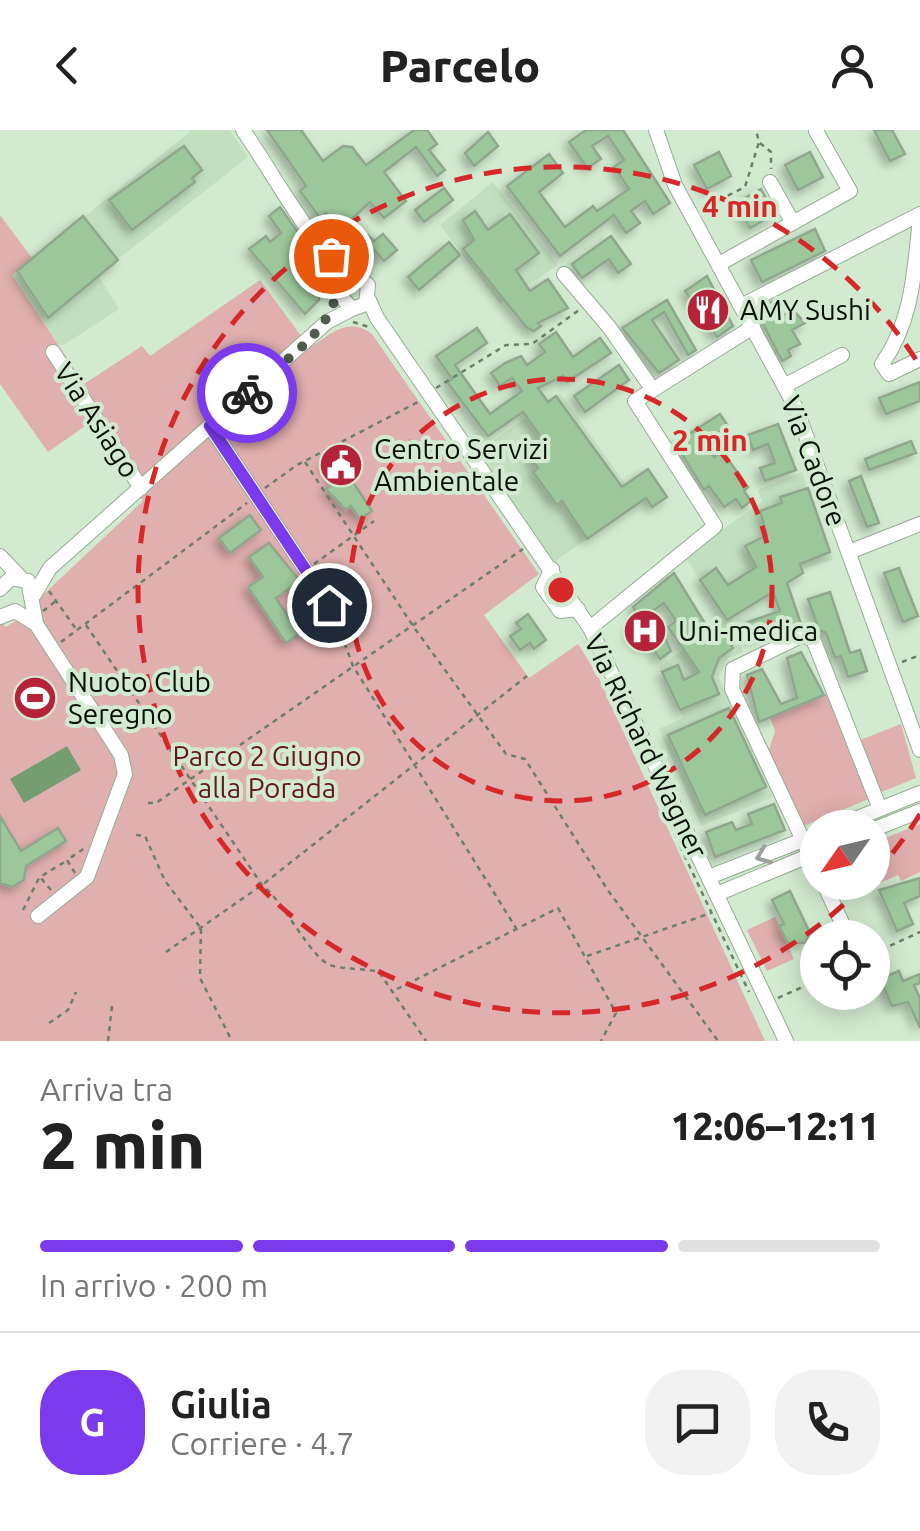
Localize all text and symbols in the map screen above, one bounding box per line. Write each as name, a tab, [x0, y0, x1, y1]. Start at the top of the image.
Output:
icon: back	[40, 38, 95, 93]
icon: person	[825, 38, 880, 93]
text: Parcelo	[380, 40, 540, 91]
text: 4 min	[702, 189, 778, 223]
pin	[289, 214, 374, 299]
icon: bag	[304, 229, 359, 284]
restaurant icon: AMY Sushi	[685, 287, 731, 333]
place label: AMY Sushi	[740, 294, 871, 325]
courier	[197, 343, 297, 443]
street label: Via Asiago	[49, 356, 146, 483]
icon: bike	[220, 366, 275, 421]
street label: Via Cadore	[776, 391, 853, 530]
text: 2 min	[672, 423, 748, 457]
place label: Centro Servizi Ambientale	[374, 433, 548, 496]
public building icon: Centro Servizi Ambientale	[318, 442, 364, 488]
pin	[287, 563, 372, 648]
centre of rings	[543, 572, 579, 608]
icon: home	[302, 578, 357, 633]
hospital icon: Uni-medica	[622, 608, 668, 654]
place label: Uni-medica	[678, 615, 818, 646]
street label: Via Richard Wagner	[579, 629, 714, 863]
place label: Nuoto Club Seregno	[68, 666, 211, 729]
sports icon: Nuoto Club Seregno	[12, 675, 58, 721]
park label: Parco 2 Giugno alla Porada	[172, 740, 362, 803]
north arrow	[800, 810, 890, 900]
map controls	[800, 810, 890, 1010]
one-way arrow	[756, 844, 773, 864]
button: locate	[800, 920, 890, 1010]
text: Arriva tra	[40, 1071, 173, 1107]
text: 12:06–12:11	[671, 1105, 880, 1147]
text: 2 min	[40, 1108, 205, 1181]
text: In arrivo · 200 m	[40, 1267, 268, 1303]
button: chat	[645, 1370, 750, 1475]
button: phone	[775, 1370, 880, 1475]
text: Giulia	[170, 1383, 272, 1425]
text: G	[79, 1401, 106, 1443]
text: Corriere · 4.7	[170, 1425, 354, 1461]

